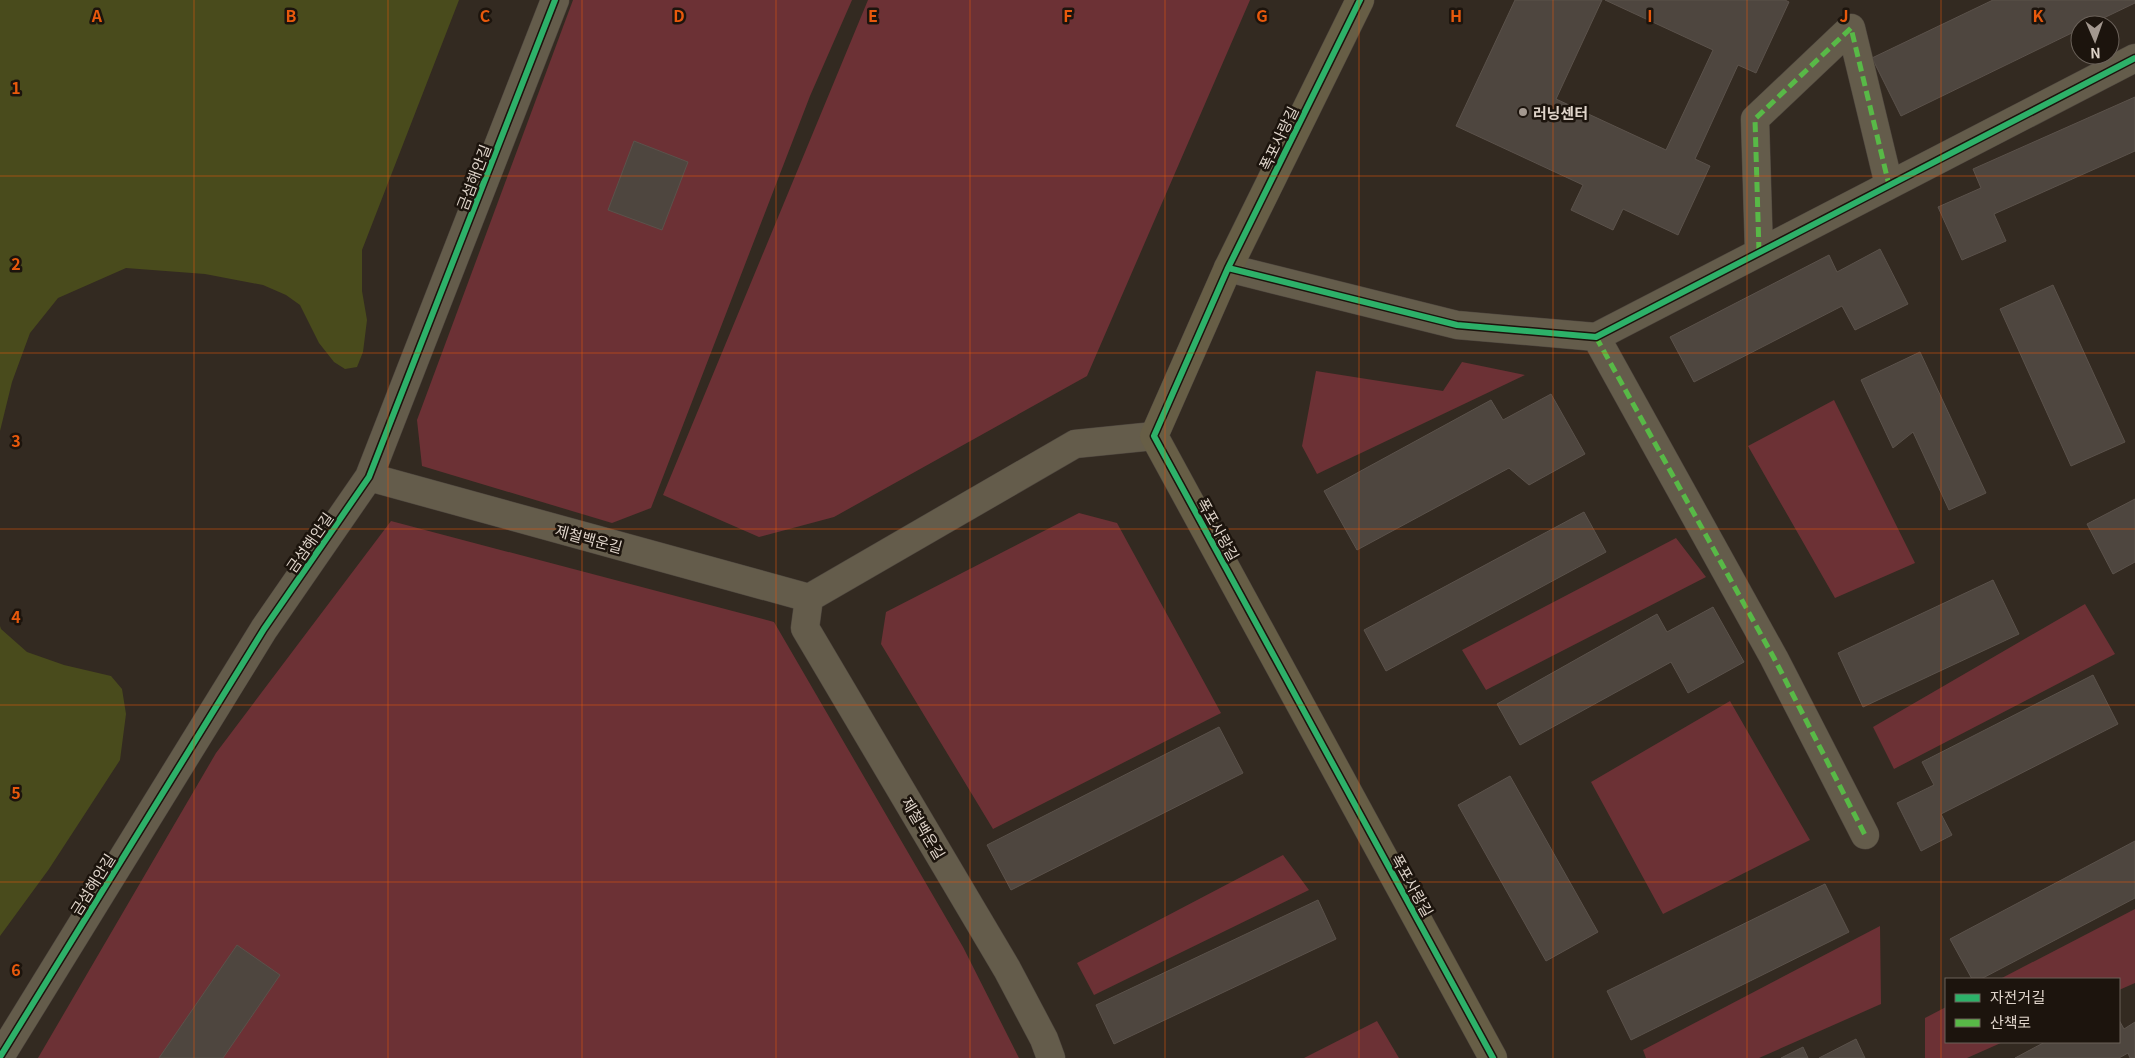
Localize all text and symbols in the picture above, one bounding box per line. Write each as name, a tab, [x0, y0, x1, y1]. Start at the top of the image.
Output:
text: A	[91, 3, 103, 27]
text: B	[286, 3, 297, 27]
text: C	[480, 3, 491, 27]
text: D	[673, 3, 685, 27]
text: E	[868, 3, 878, 27]
text: F	[1063, 3, 1073, 27]
text: G	[1256, 3, 1268, 27]
text: H	[1450, 3, 1462, 27]
text: I	[1647, 3, 1653, 27]
text: J	[1839, 3, 1849, 27]
text: K	[2033, 3, 2045, 27]
north arrow	[2070, 15, 2120, 65]
text: N	[2090, 44, 2101, 64]
text: 1	[11, 75, 21, 99]
street label: 폭포사랑길	[1253, 102, 1303, 174]
place label: 러닝센터	[1533, 102, 1588, 123]
marker: 러닝센터	[1517, 106, 1529, 118]
street label: 금섬해안길	[451, 141, 495, 213]
text: 2	[11, 251, 21, 275]
text: 3	[11, 428, 21, 452]
street label: 폭포사랑길	[1193, 494, 1245, 564]
street label: 금섬해안길	[281, 508, 337, 576]
street label: 제철백운길	[553, 519, 625, 557]
text: 4	[11, 604, 21, 628]
text: 5	[11, 780, 21, 804]
street label: 제철백운길	[897, 793, 951, 863]
street label: 금섬해안길	[65, 849, 119, 919]
street label: 폭포사랑길	[1387, 850, 1439, 920]
text: 6	[11, 957, 21, 981]
legend	[1945, 978, 2120, 1043]
text: 자전거길	[1990, 986, 2045, 1007]
text: 산책로	[1990, 1011, 2031, 1032]

